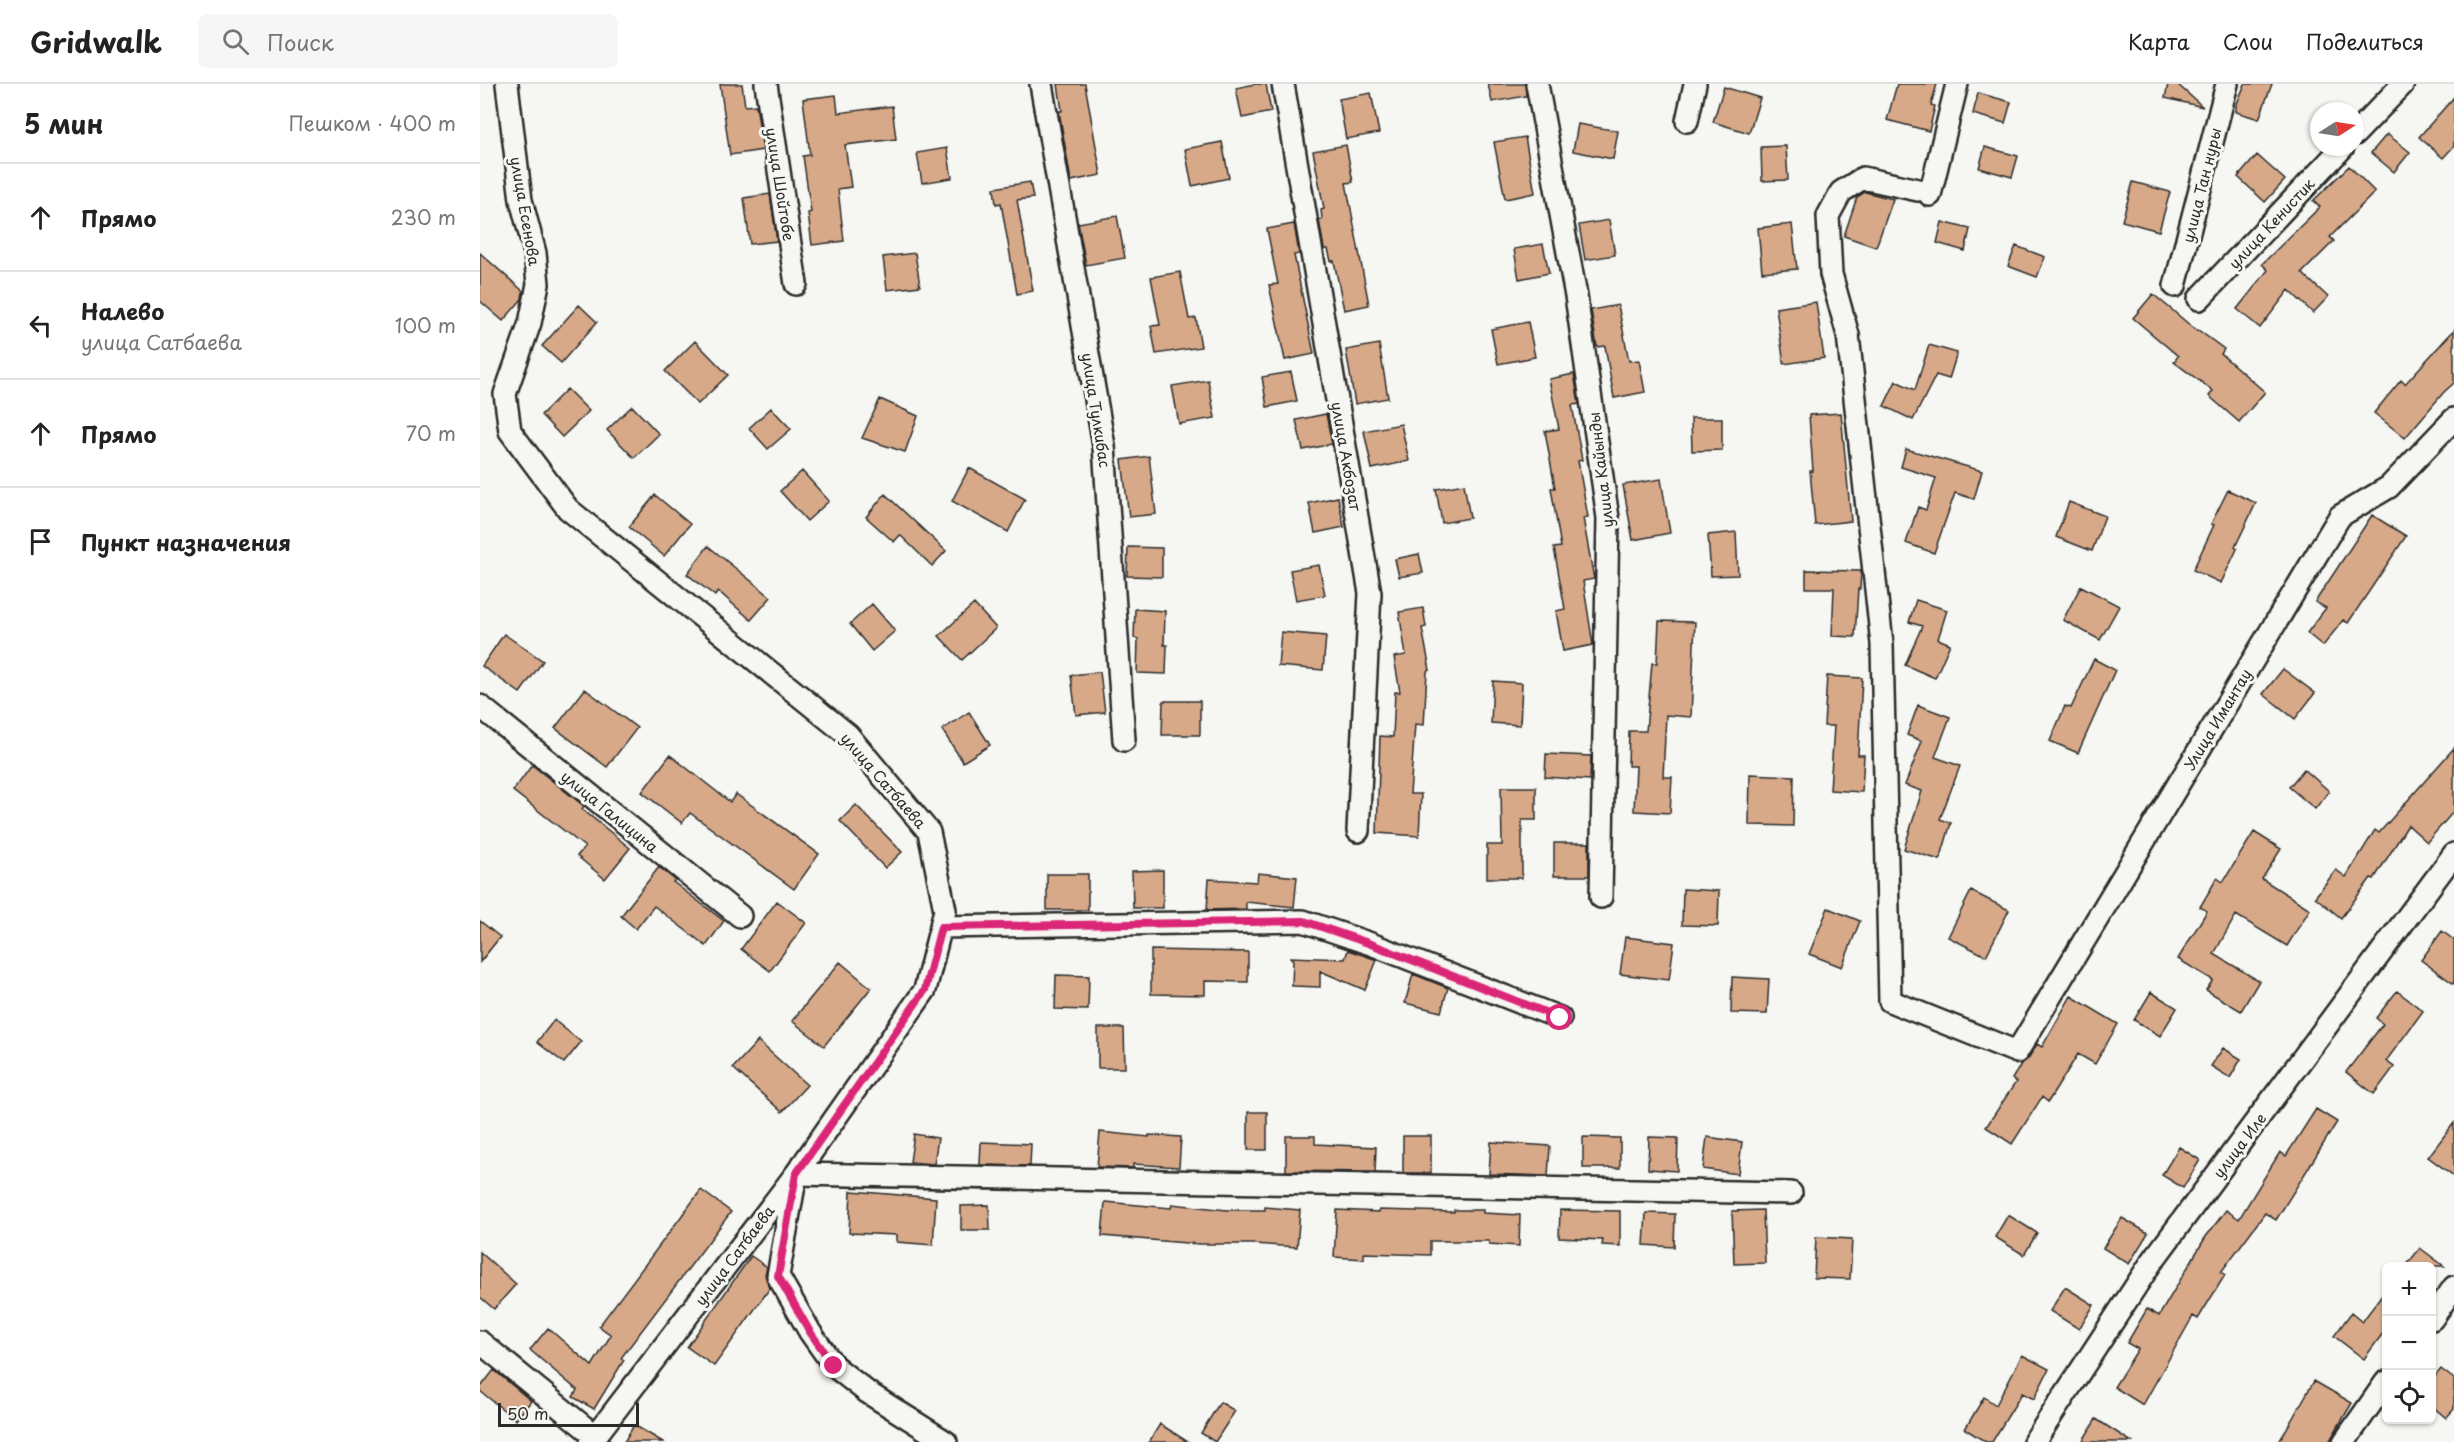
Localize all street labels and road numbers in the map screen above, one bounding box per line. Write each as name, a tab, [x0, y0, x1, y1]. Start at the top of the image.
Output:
street label: улица Тан нуры	[2176, 125, 2226, 245]
street label: улица Шойтобе	[761, 126, 801, 242]
street label: улица Есенова	[505, 155, 547, 268]
street label: улица Кенистик	[2223, 172, 2319, 274]
street label: улица Тулкибас	[1077, 351, 1117, 469]
street label: улица Акбозат	[1326, 400, 1368, 513]
street label: улица Кайынды	[1582, 411, 1618, 529]
street label: Улица Имантау	[2178, 664, 2256, 774]
street label: улица Сатбаева	[836, 727, 933, 834]
street label: улица Галицина	[556, 764, 664, 858]
street label: улица Иле	[2207, 1107, 2271, 1183]
street label: улица Сатбаева	[689, 1199, 780, 1310]

